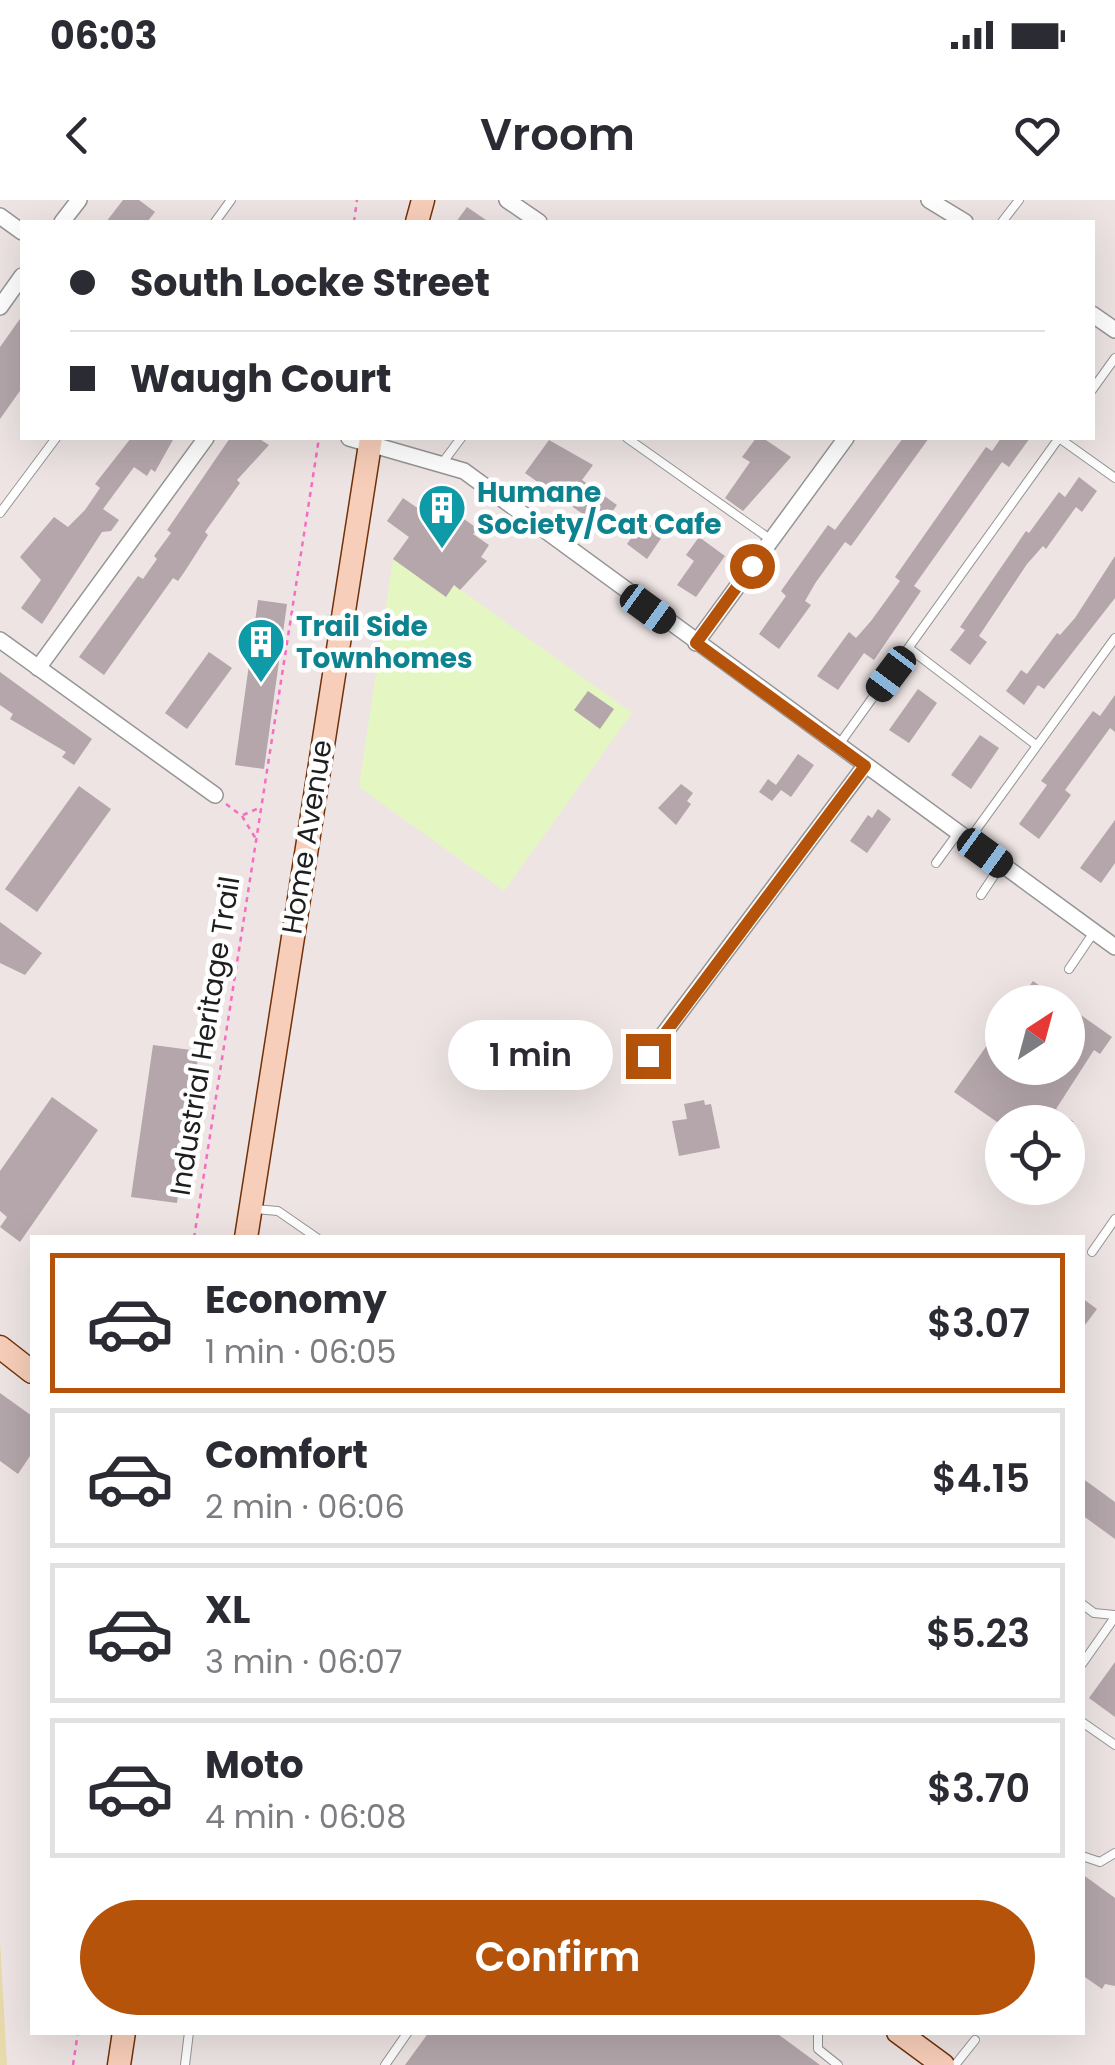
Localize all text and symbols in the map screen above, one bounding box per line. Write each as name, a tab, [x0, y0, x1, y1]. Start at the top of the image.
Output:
text: 06:03	[50, 9, 158, 62]
text: Vroom	[480, 103, 635, 166]
icon: back	[50, 108, 105, 163]
icon: heart	[1010, 108, 1065, 163]
text: South Locke Street	[130, 256, 490, 309]
text: Waugh Court	[130, 352, 391, 405]
place label: Humane Society/Cat Cafe	[477, 473, 722, 544]
building icon: Humane Society/Cat Cafe	[416, 482, 468, 550]
route start	[730, 544, 775, 589]
car	[615, 579, 681, 639]
place label: Trail Side Townhomes	[296, 607, 473, 678]
building icon: Trail Side Townhomes	[235, 616, 287, 684]
car	[861, 641, 921, 707]
street label: Home Avenue	[272, 737, 342, 937]
car	[952, 823, 1018, 883]
street label: Industrial Heritage Trail	[161, 874, 249, 1198]
north arrow	[985, 985, 1085, 1085]
map controls	[985, 985, 1085, 1205]
callout: 1 min	[448, 1021, 613, 1091]
text: 1 min	[489, 1032, 572, 1077]
route end	[626, 1034, 671, 1079]
button: locate	[985, 1105, 1085, 1205]
text: Economy	[205, 1273, 387, 1326]
icon: car	[85, 1278, 175, 1368]
text: $3.07	[927, 1297, 1030, 1350]
text: 1 min · 06:05	[205, 1329, 396, 1374]
text: Comfort	[205, 1428, 368, 1481]
icon: car	[85, 1433, 175, 1523]
text: $4.15	[932, 1452, 1030, 1505]
text: 2 min · 06:06	[205, 1484, 405, 1529]
text: XL	[205, 1583, 250, 1636]
icon: car	[85, 1588, 175, 1678]
text: $5.23	[926, 1607, 1030, 1660]
text: 3 min · 06:07	[205, 1639, 402, 1684]
text: Moto	[205, 1738, 304, 1791]
icon: car	[85, 1743, 175, 1833]
text: $3.70	[927, 1762, 1030, 1815]
text: 4 min · 06:08	[205, 1794, 406, 1839]
button: Confirm	[80, 1900, 1035, 2015]

